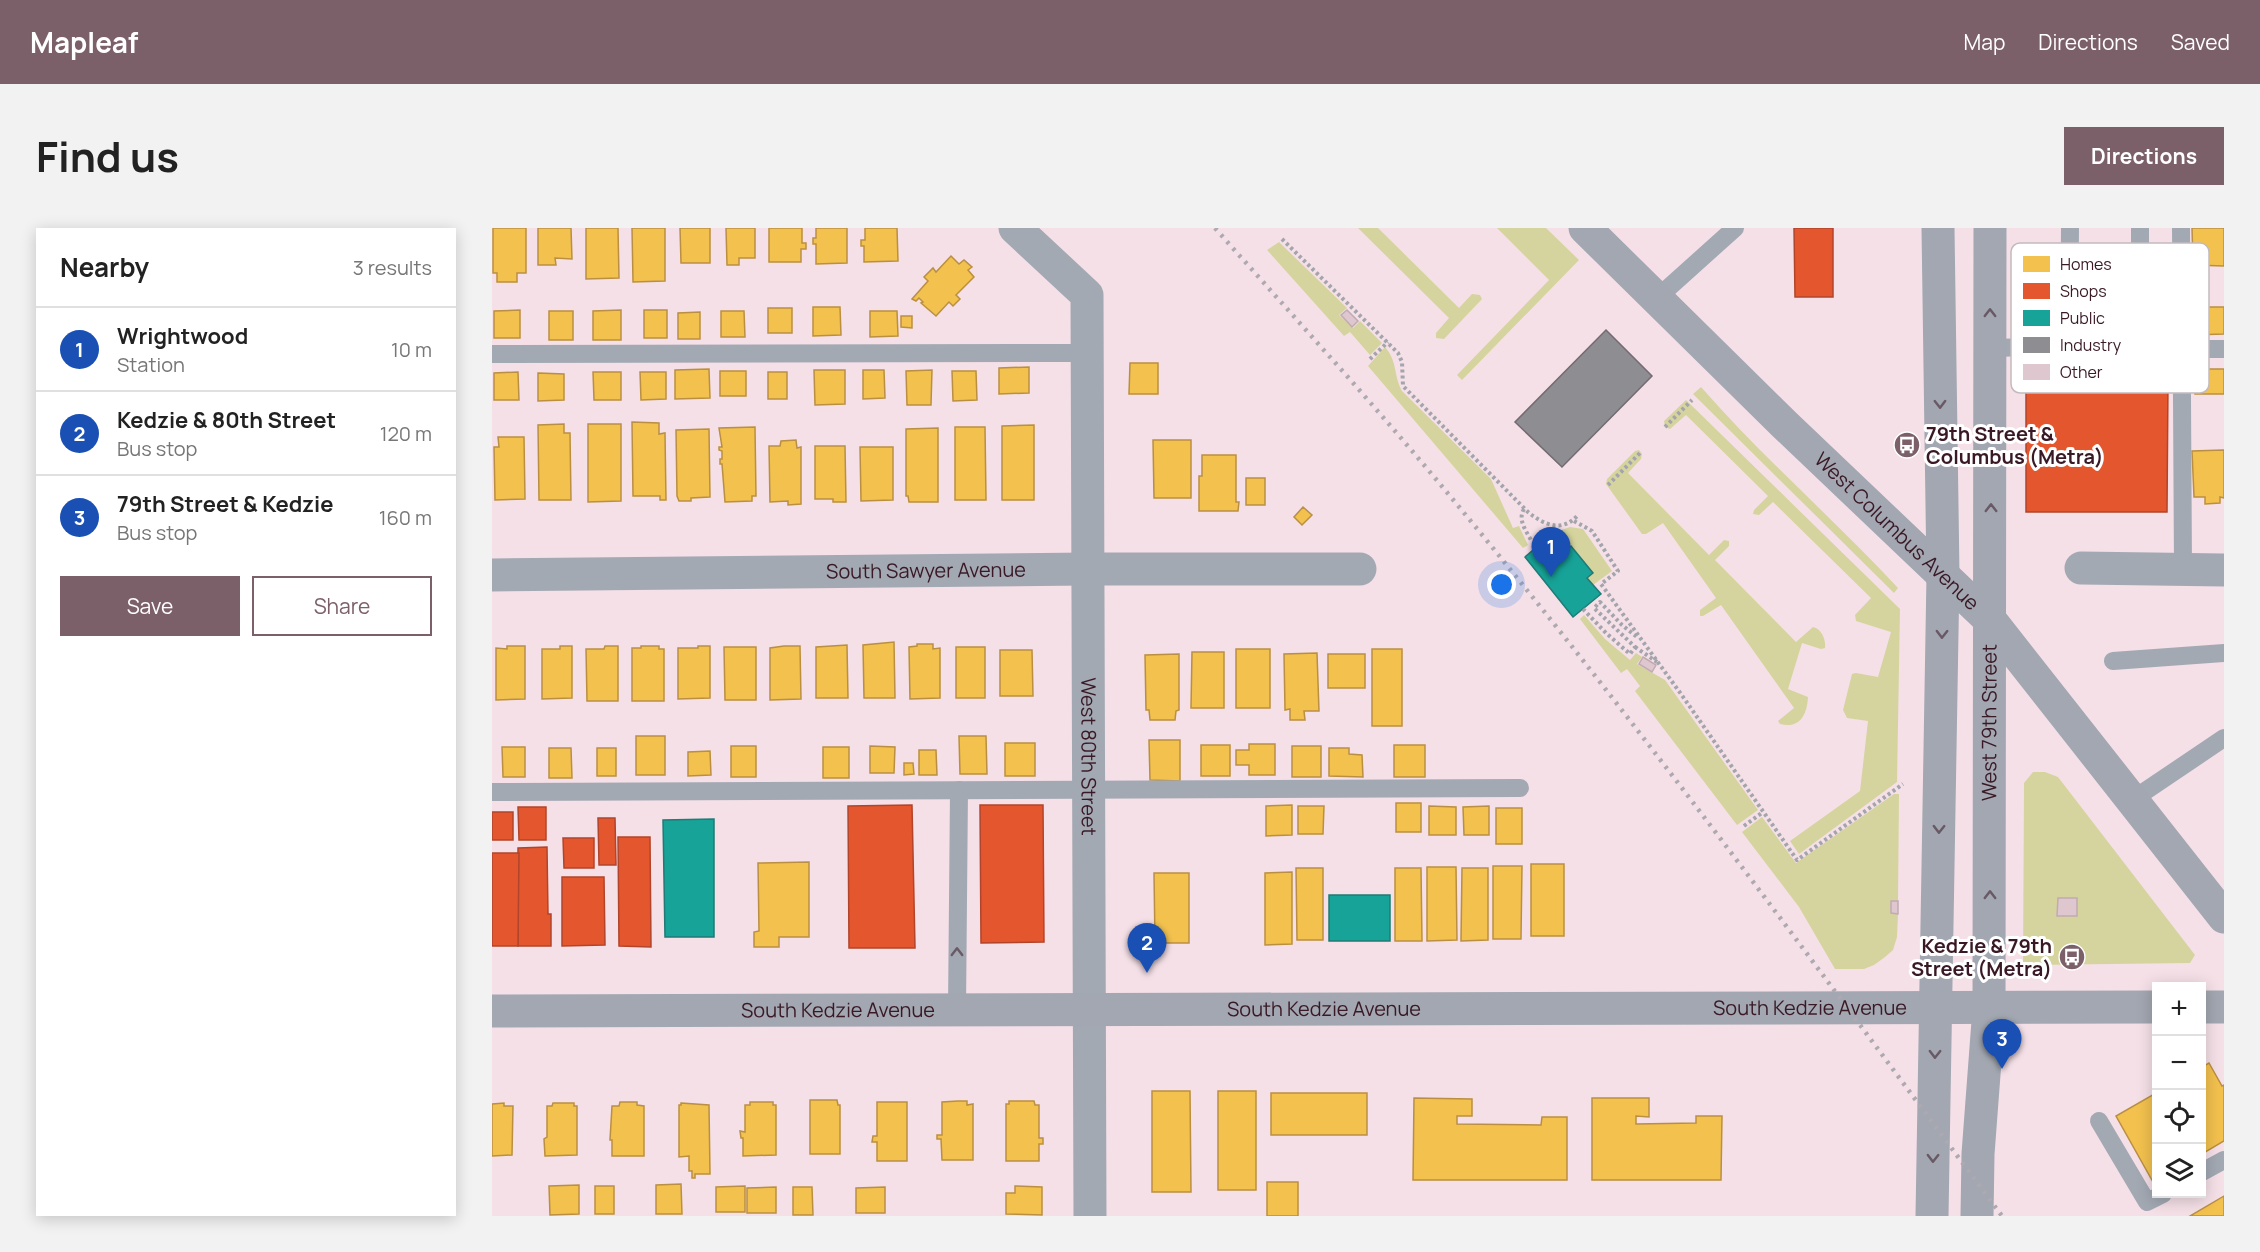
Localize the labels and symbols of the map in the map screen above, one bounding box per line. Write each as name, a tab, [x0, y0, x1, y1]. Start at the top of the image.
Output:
legend	[2011, 243, 2209, 393]
text: Homes	[2060, 253, 2112, 275]
text: Shops	[2060, 280, 2107, 302]
text: Public	[2060, 307, 2105, 329]
one-way arrow	[1984, 308, 1996, 317]
text: Industry	[2060, 334, 2122, 356]
text: Other	[2060, 361, 2103, 383]
one-way arrow	[1934, 400, 1947, 409]
place label: 79th Street & Columbus (Metra)	[1926, 420, 2104, 470]
bus stop icon: 79th Street & Columbus (Metra)	[1892, 430, 1922, 460]
street label: West Columbus Avenue	[1809, 446, 1985, 616]
one-way arrow	[1985, 503, 1997, 512]
pin: 1	[1532, 528, 1570, 577]
street label: South Sawyer Avenue	[826, 556, 1026, 585]
your location	[1487, 570, 1516, 599]
one-way arrow	[1936, 629, 1948, 638]
street label: West 79th Street	[1975, 644, 2002, 801]
street label: West 80th Street	[1075, 677, 1103, 836]
one-way arrow	[1933, 824, 1945, 833]
one-way arrow	[1984, 891, 1996, 900]
pin: 2	[1128, 924, 1166, 973]
place label: Kedzie & 79th Street (Metra)	[1911, 932, 2052, 982]
bus stop icon: Kedzie & 79th Street (Metra)	[2057, 942, 2087, 972]
one-way arrow	[951, 947, 964, 956]
street label: South Kedzie Avenue	[1713, 994, 1907, 1021]
street label: South Kedzie Avenue	[1227, 995, 1421, 1022]
street label: South Kedzie Avenue	[741, 996, 935, 1023]
pin: 3	[1982, 1020, 2022, 1069]
one-way arrow	[1929, 1050, 1941, 1059]
one-way arrow	[1926, 1154, 1939, 1163]

